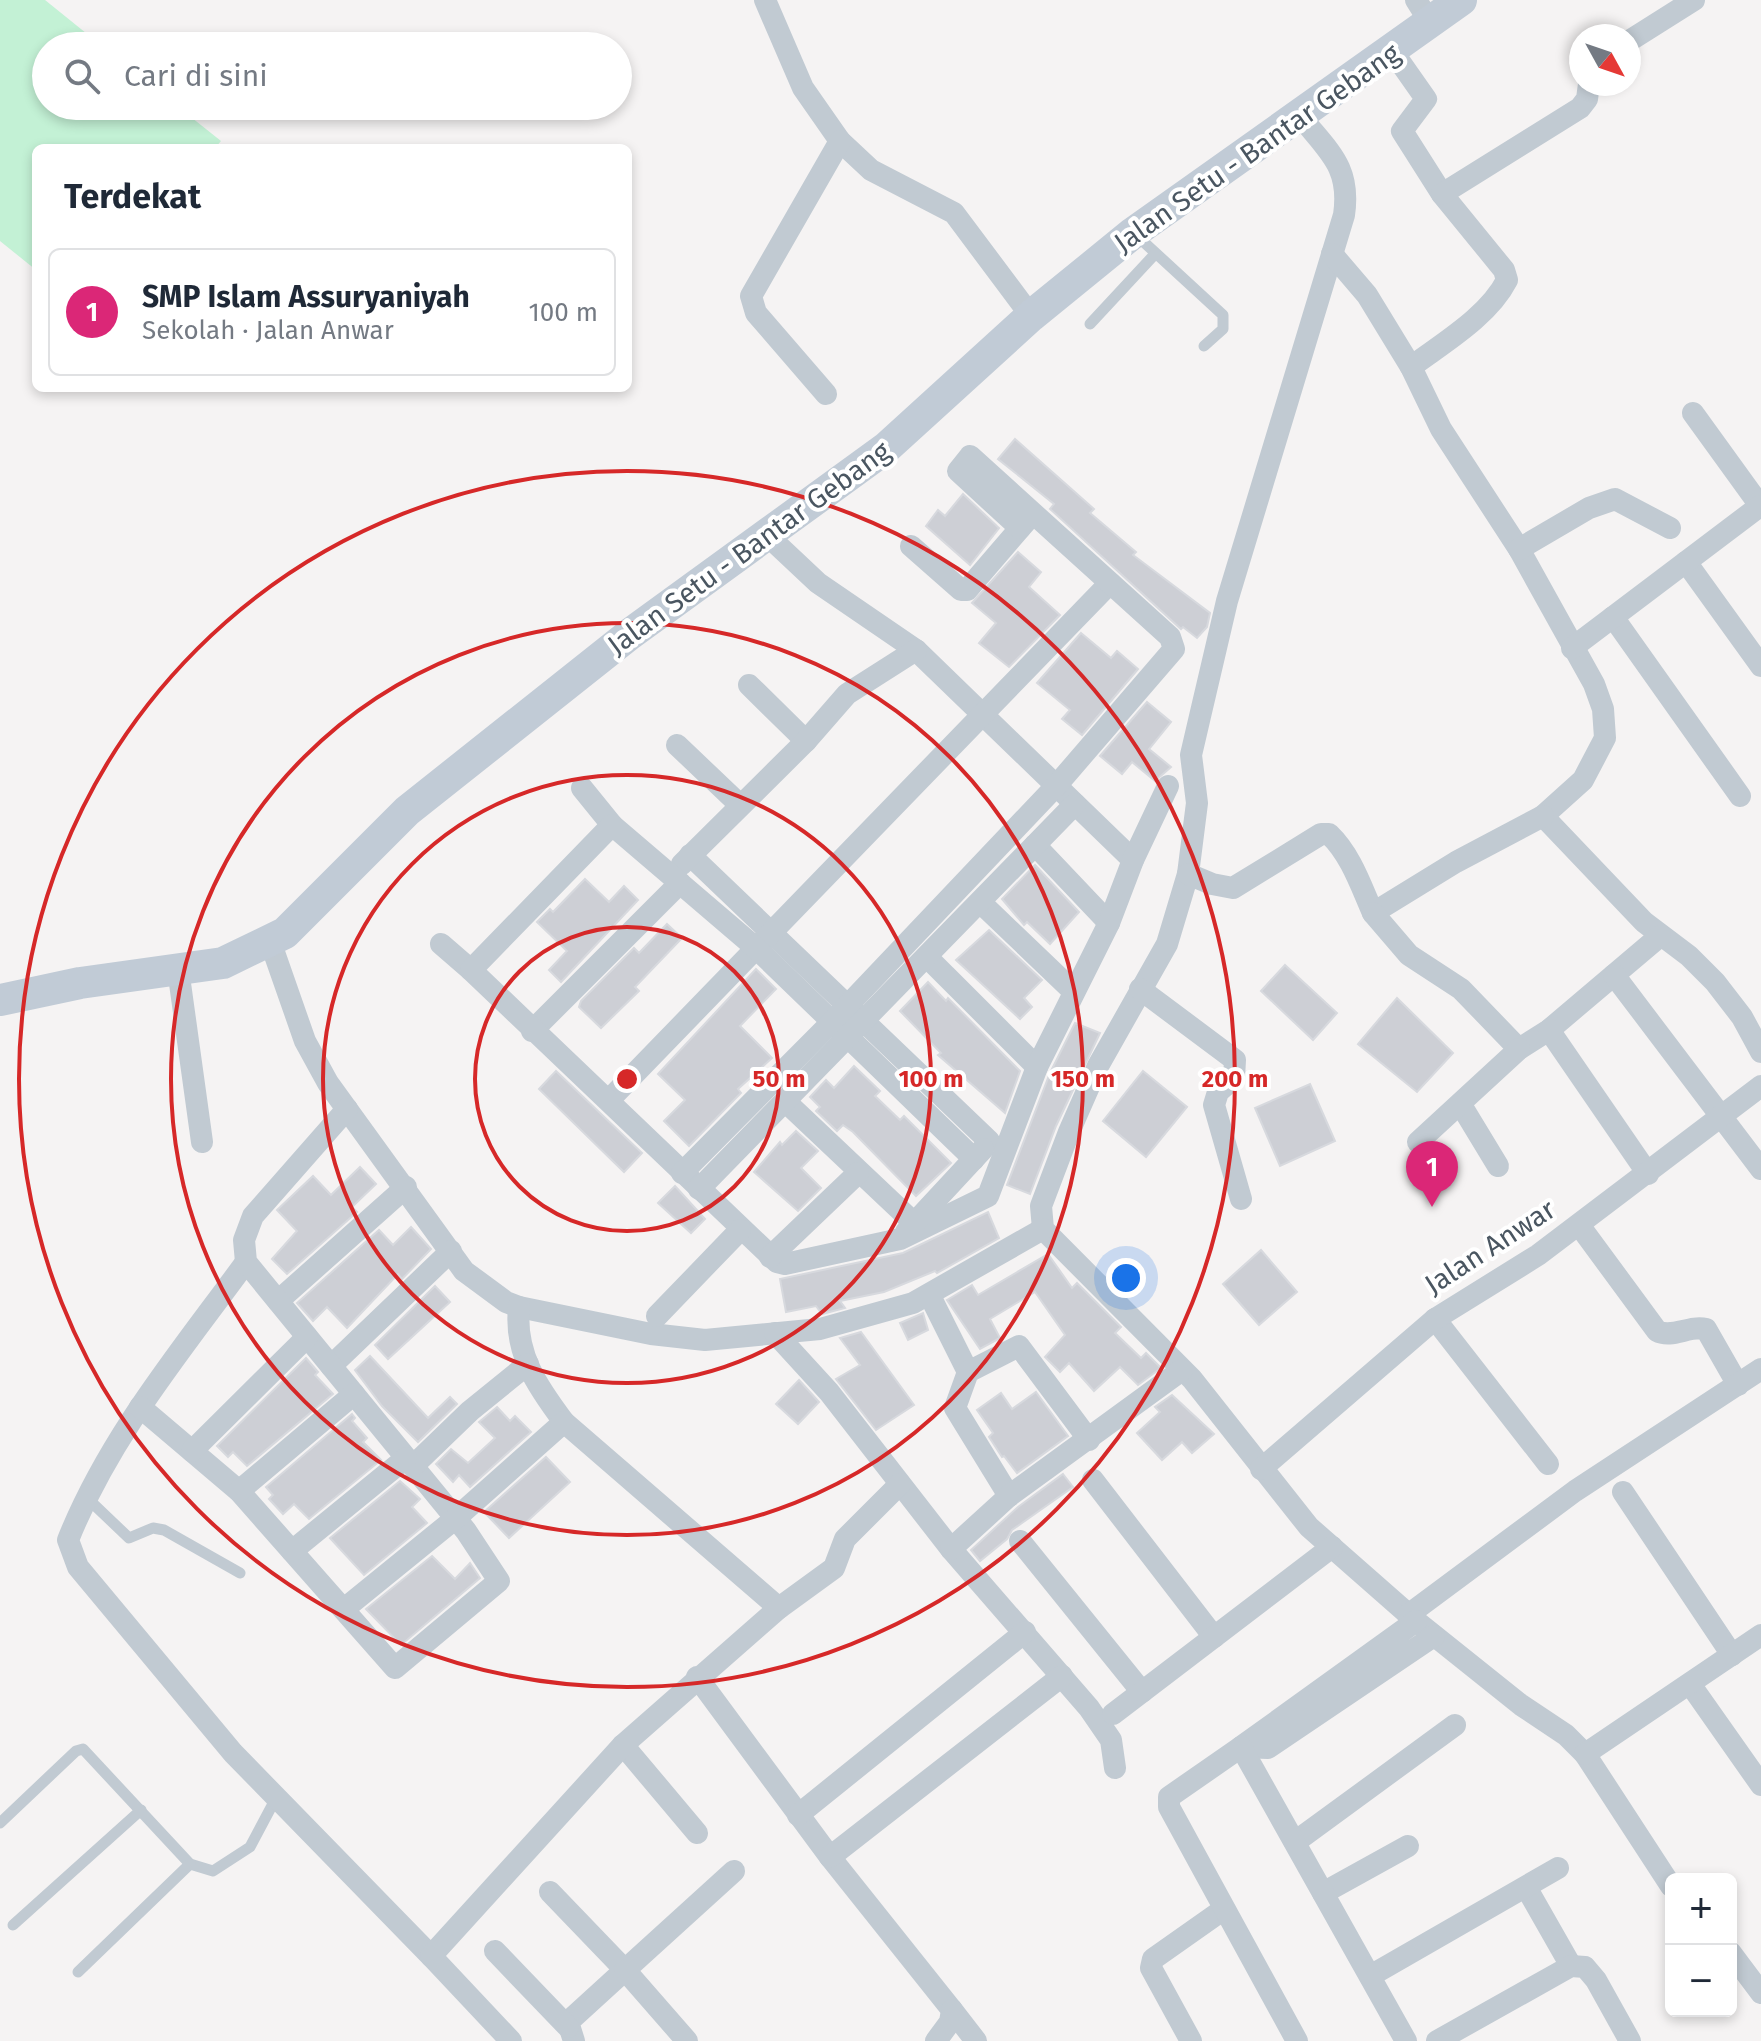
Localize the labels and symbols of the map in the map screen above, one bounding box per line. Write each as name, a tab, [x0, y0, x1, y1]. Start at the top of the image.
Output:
north arrow	[1569, 24, 1641, 96]
street label: Jalan Setu - Bantar Gebang	[1108, 36, 1407, 259]
street label: Jalan Setu - Bantar Gebang	[601, 434, 897, 662]
centre of rings	[613, 1065, 641, 1093]
text: 50 m	[753, 1065, 805, 1093]
text: 100 m	[898, 1065, 964, 1093]
text: 150 m	[1051, 1065, 1115, 1093]
text: 200 m	[1202, 1065, 1268, 1093]
pin: 1	[1406, 1141, 1458, 1207]
street label: Jalan Anwar	[1419, 1193, 1562, 1301]
your location	[1106, 1258, 1146, 1298]

